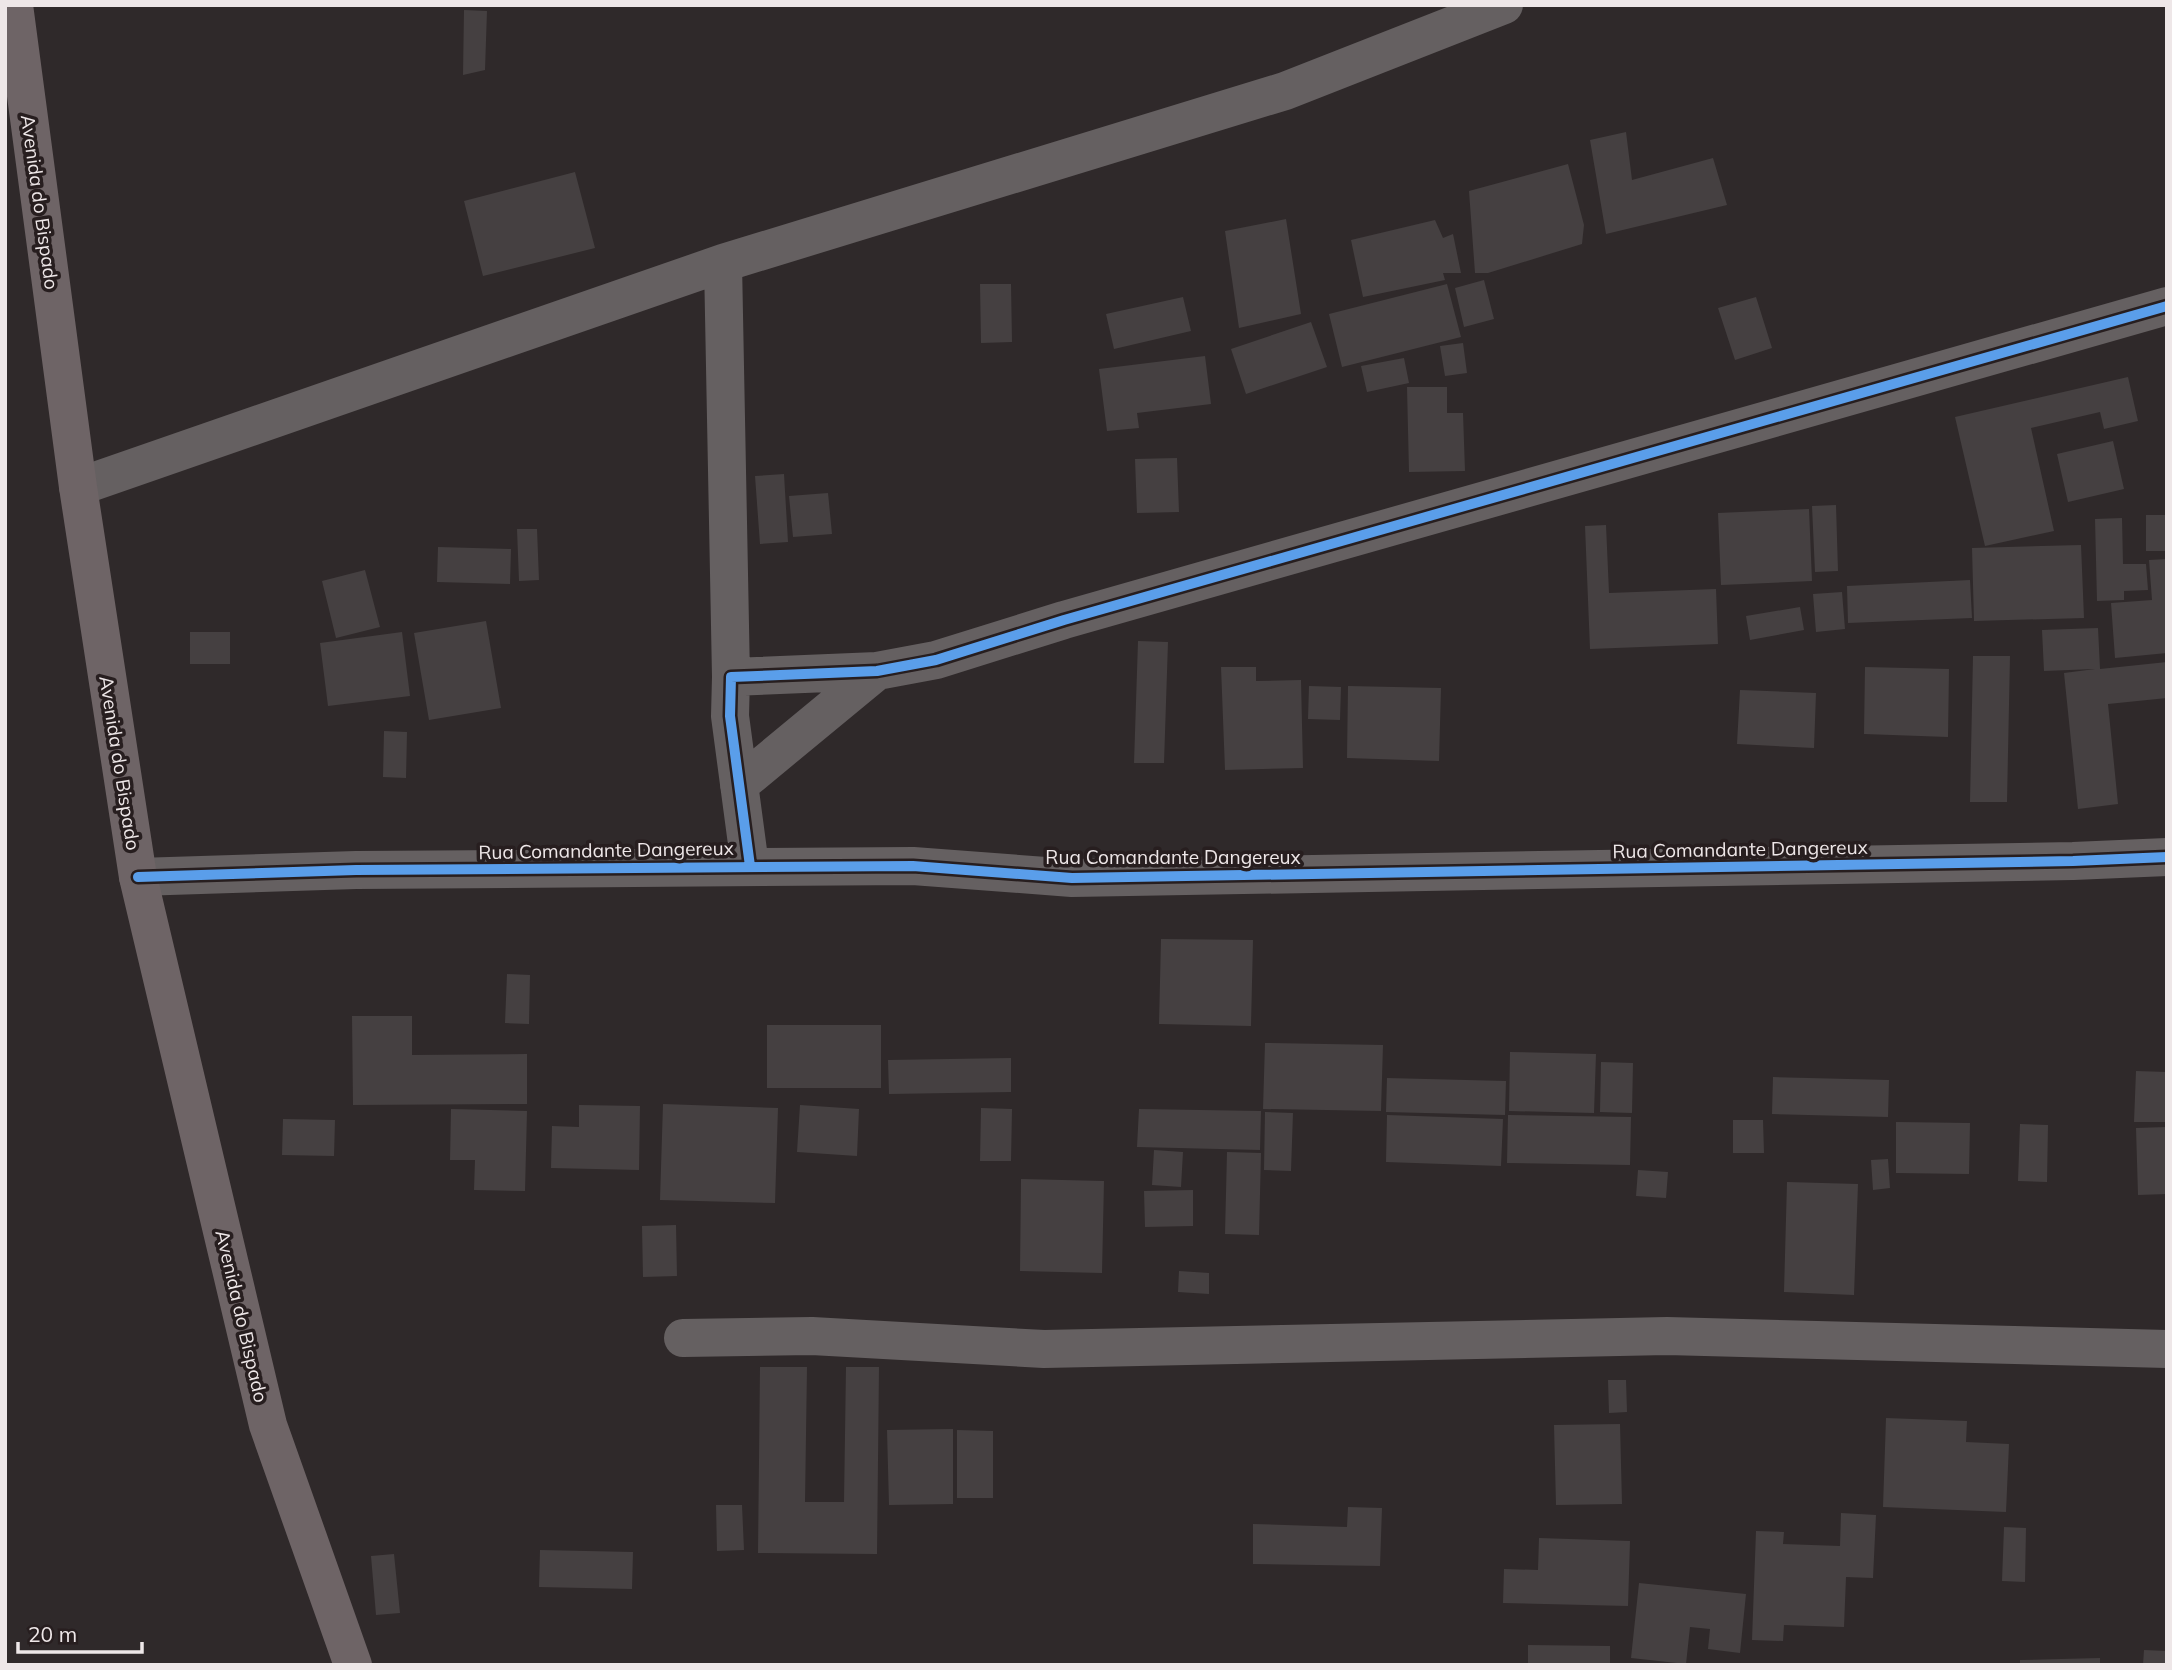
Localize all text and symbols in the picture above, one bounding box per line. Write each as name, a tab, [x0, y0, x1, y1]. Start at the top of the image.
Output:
street label: Avenida do Bispado	[16, 113, 64, 291]
street label: Avenida do Bispado	[94, 674, 146, 852]
street label: Rua Comandante Dangereux	[1612, 835, 1868, 863]
street label: Rua Comandante Dangereux	[478, 836, 734, 864]
street label: Rua Comandante Dangereux	[1045, 845, 1301, 869]
street label: Avenida do Bispado	[210, 1227, 274, 1405]
scale bar	[18, 1610, 142, 1654]
text: 20 m	[28, 1621, 77, 1647]

